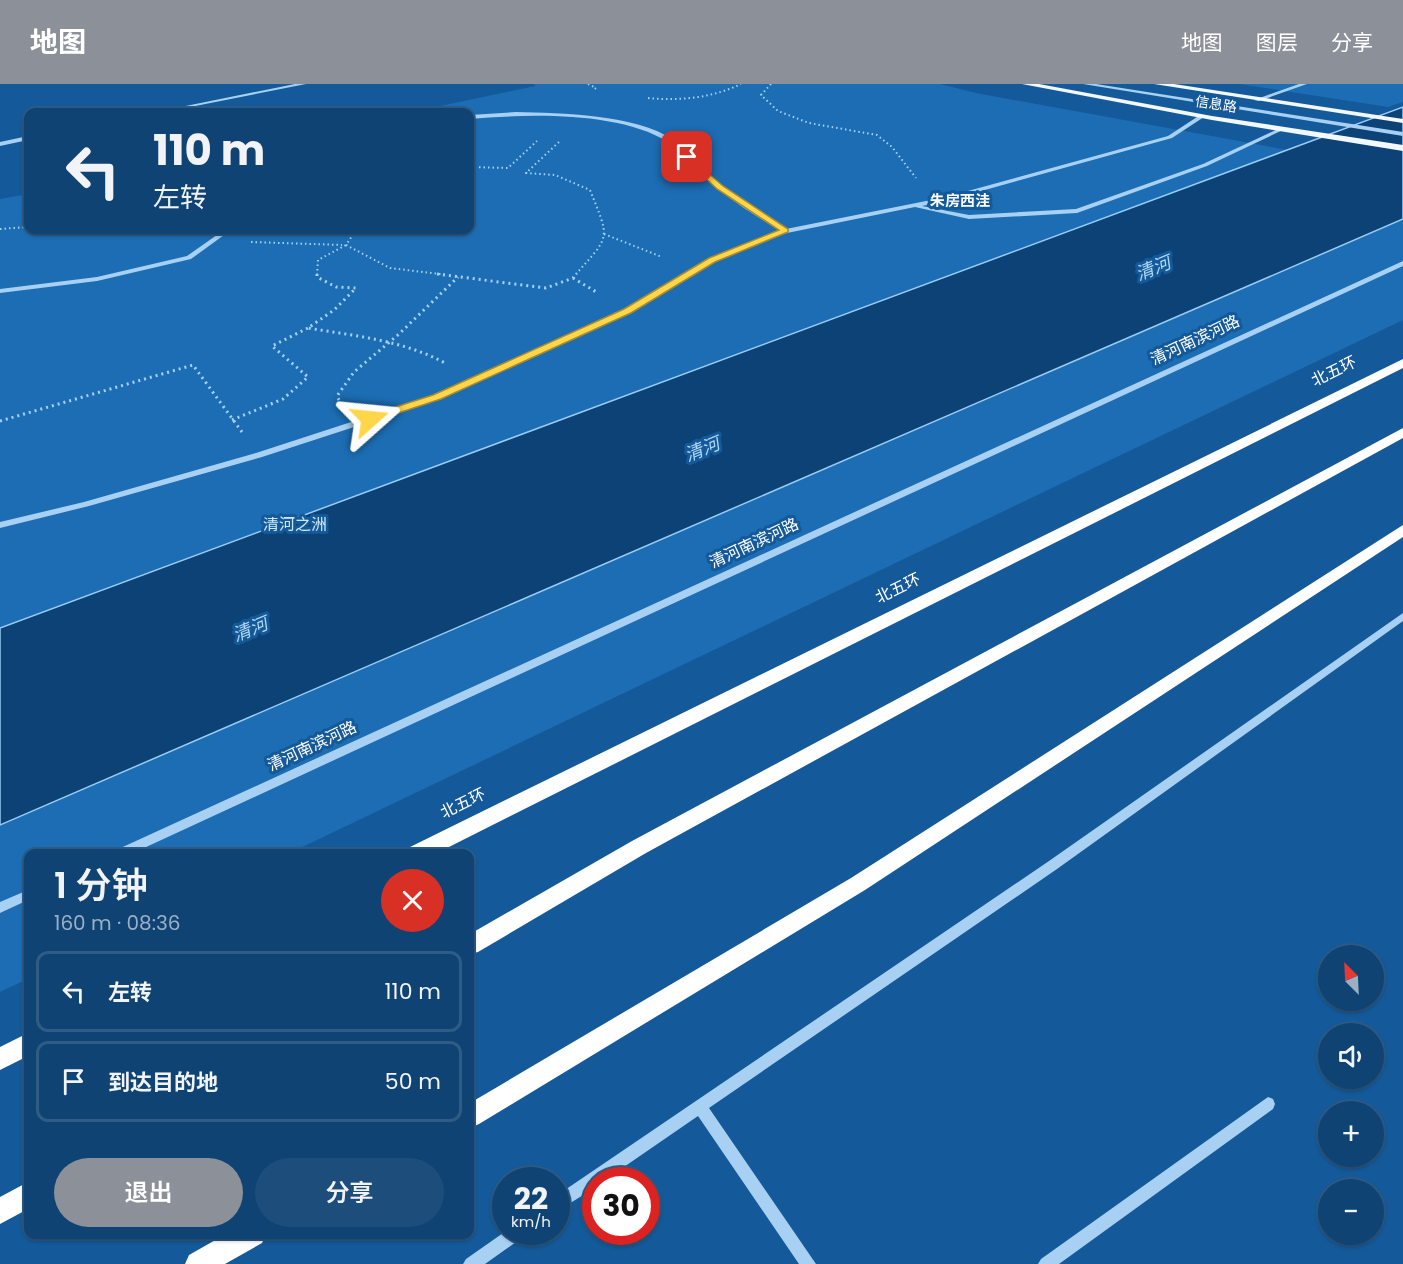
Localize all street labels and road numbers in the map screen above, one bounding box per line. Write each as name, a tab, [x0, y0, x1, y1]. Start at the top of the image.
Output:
street label: 信息路	[1194, 91, 1238, 117]
street label: 清河南滨河路	[1147, 309, 1243, 371]
street label: 北五环	[1307, 350, 1361, 392]
street label: 清河南滨河路	[706, 512, 802, 574]
street label: 北五环	[871, 567, 925, 609]
street label: 清河南滨河路	[264, 715, 360, 777]
street label: 北五环	[436, 782, 490, 824]

